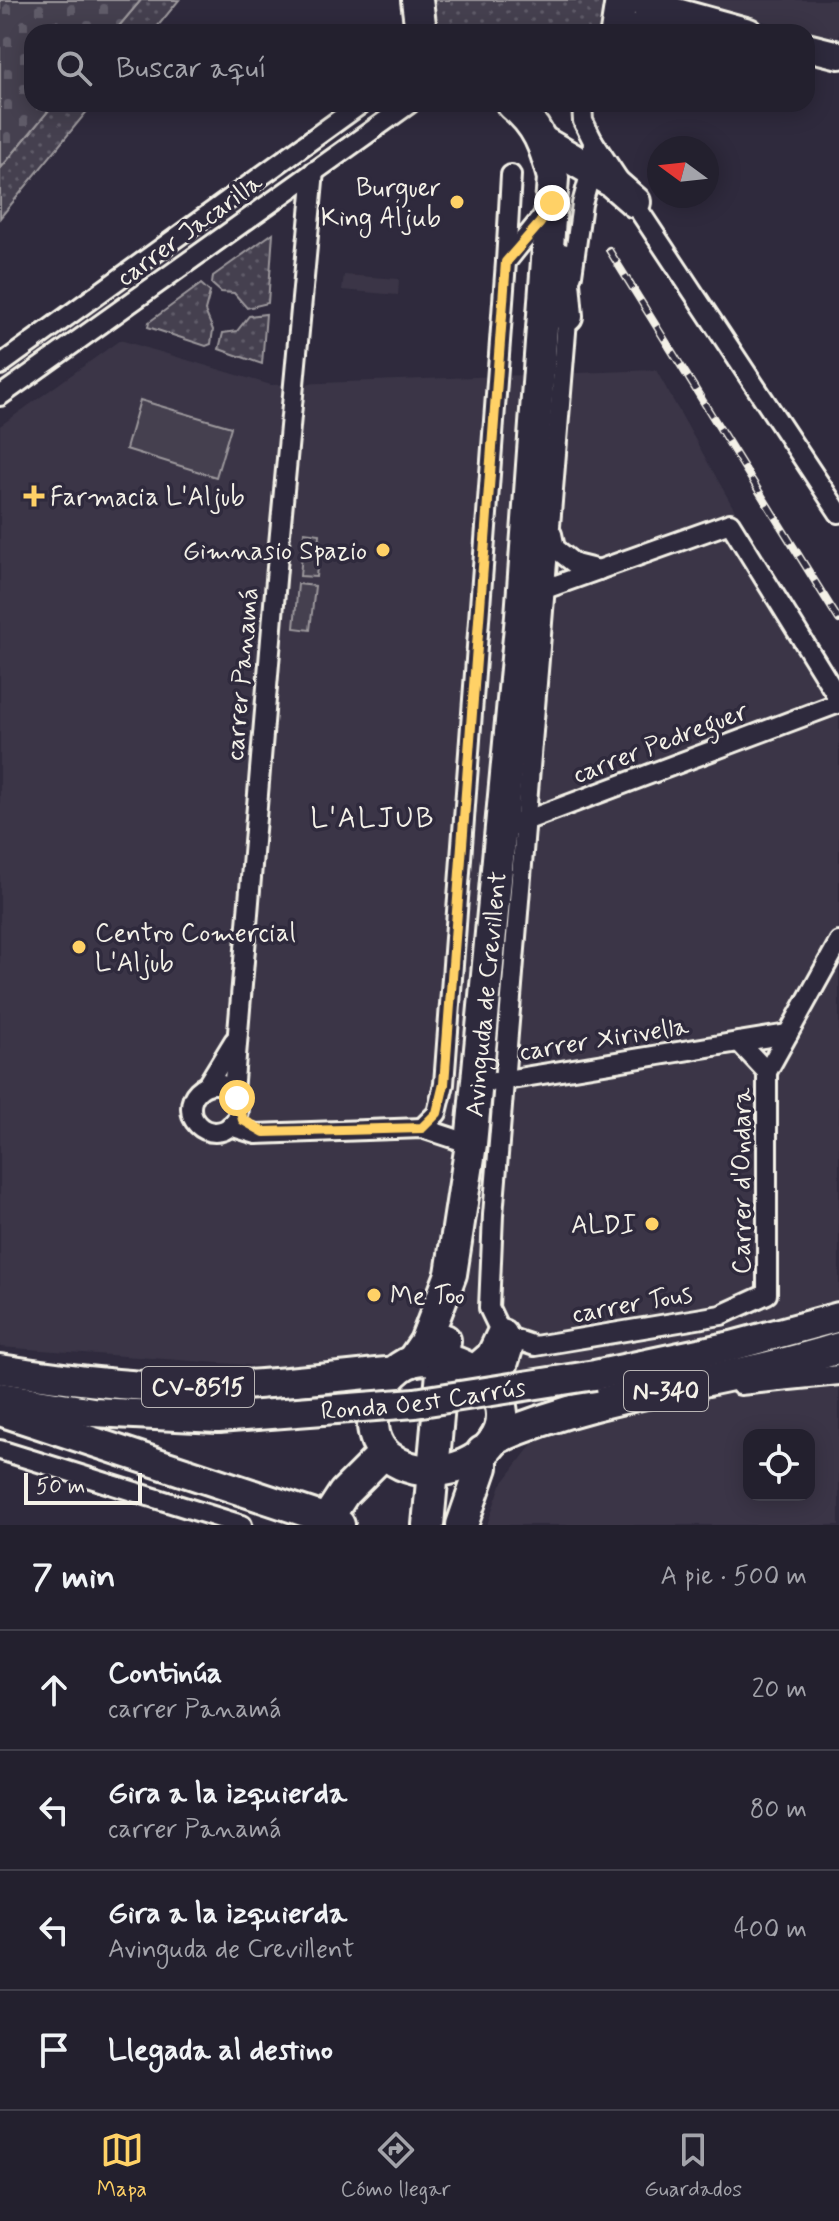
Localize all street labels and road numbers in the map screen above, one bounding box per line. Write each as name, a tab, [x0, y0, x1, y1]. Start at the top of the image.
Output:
street label: carrer Jacarilla	[110, 166, 270, 295]
street label: carrer Panamá	[218, 586, 267, 762]
street label: carrer Pedreguer	[568, 695, 755, 796]
street label: Avinguda de Crevillent	[459, 870, 516, 1119]
street label: carrer Xirivella	[517, 1010, 692, 1070]
street label: Carrer d'Ondara	[726, 1087, 760, 1274]
street label: carrer Tous	[570, 1278, 695, 1332]
road number: CV-8515	[142, 1367, 254, 1407]
street label: Ronda Oest Carrús	[320, 1371, 528, 1429]
road number: N-340	[624, 1371, 708, 1411]

